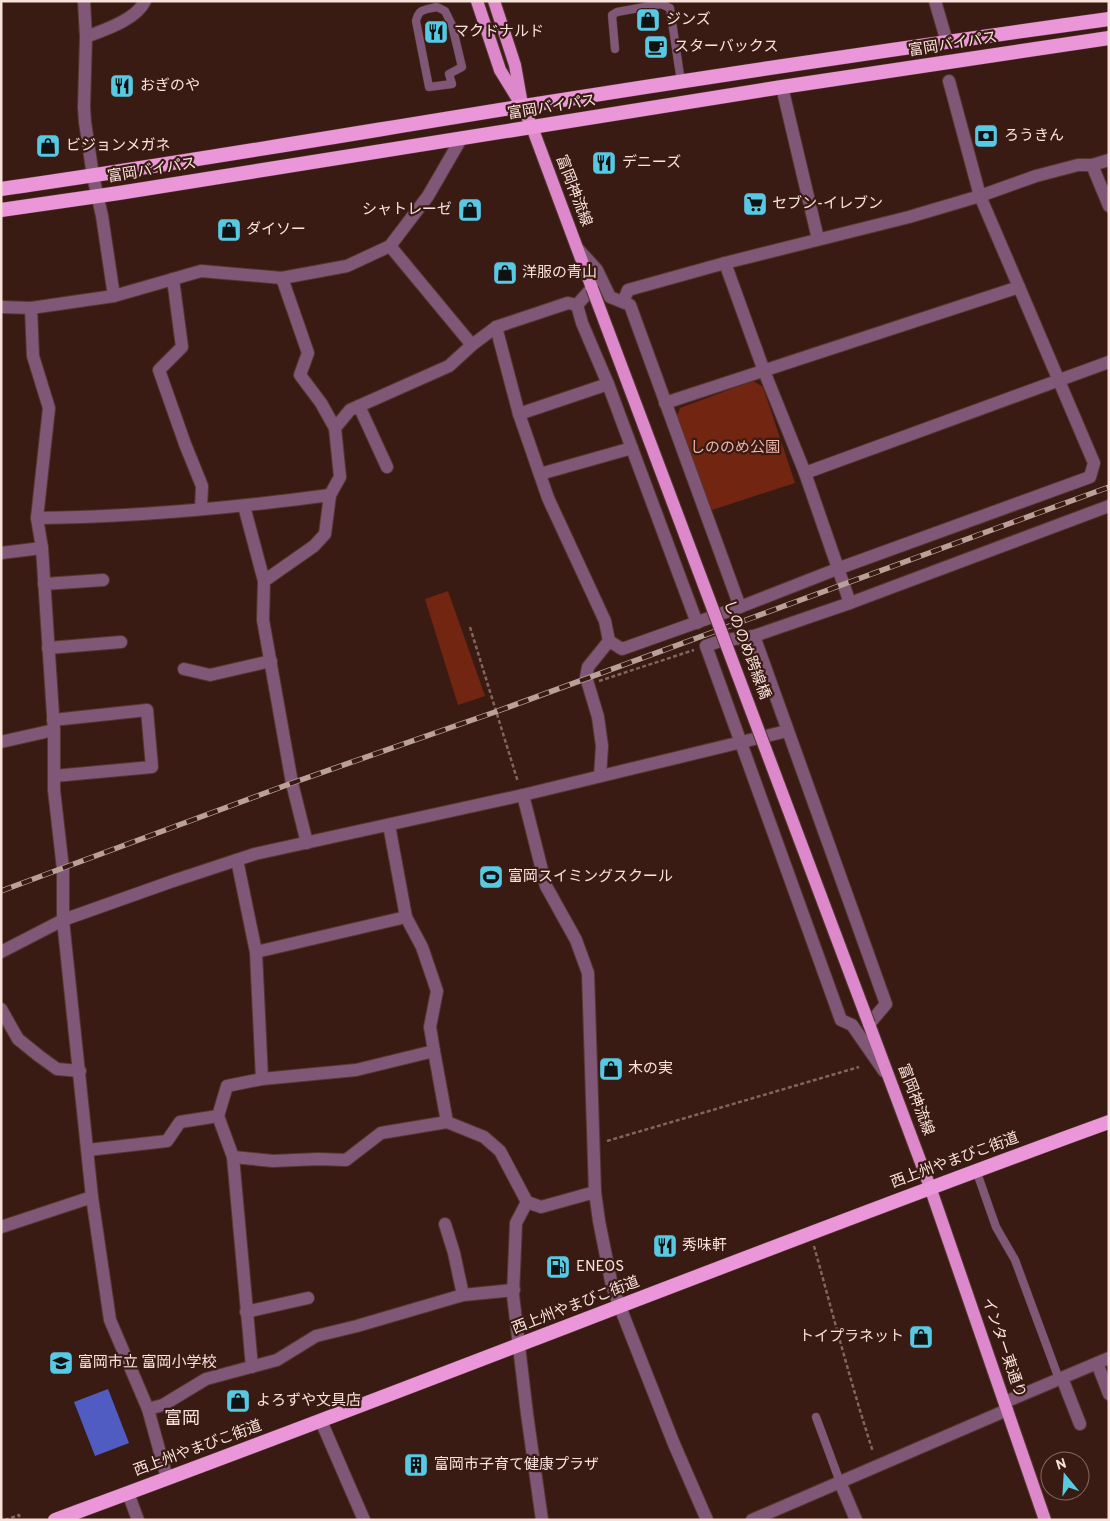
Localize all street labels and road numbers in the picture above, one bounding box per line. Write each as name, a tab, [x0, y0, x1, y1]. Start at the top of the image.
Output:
street label: 富岡バイパス	[907, 29, 999, 61]
street label: 富岡バイパス	[506, 92, 598, 124]
street label: 富岡神流線	[551, 153, 595, 229]
street label: 富岡バイパス	[106, 155, 198, 187]
street label: しののめ跨線橋	[718, 598, 774, 702]
street label: 富岡神流線	[893, 1062, 937, 1138]
street label: 西上州やまびこ街道	[888, 1128, 1022, 1193]
street label: 西上州やまびこ街道	[509, 1272, 642, 1339]
street label: インター東通り	[977, 1295, 1029, 1401]
street label: 西上州やまびこ街道	[131, 1416, 265, 1481]

